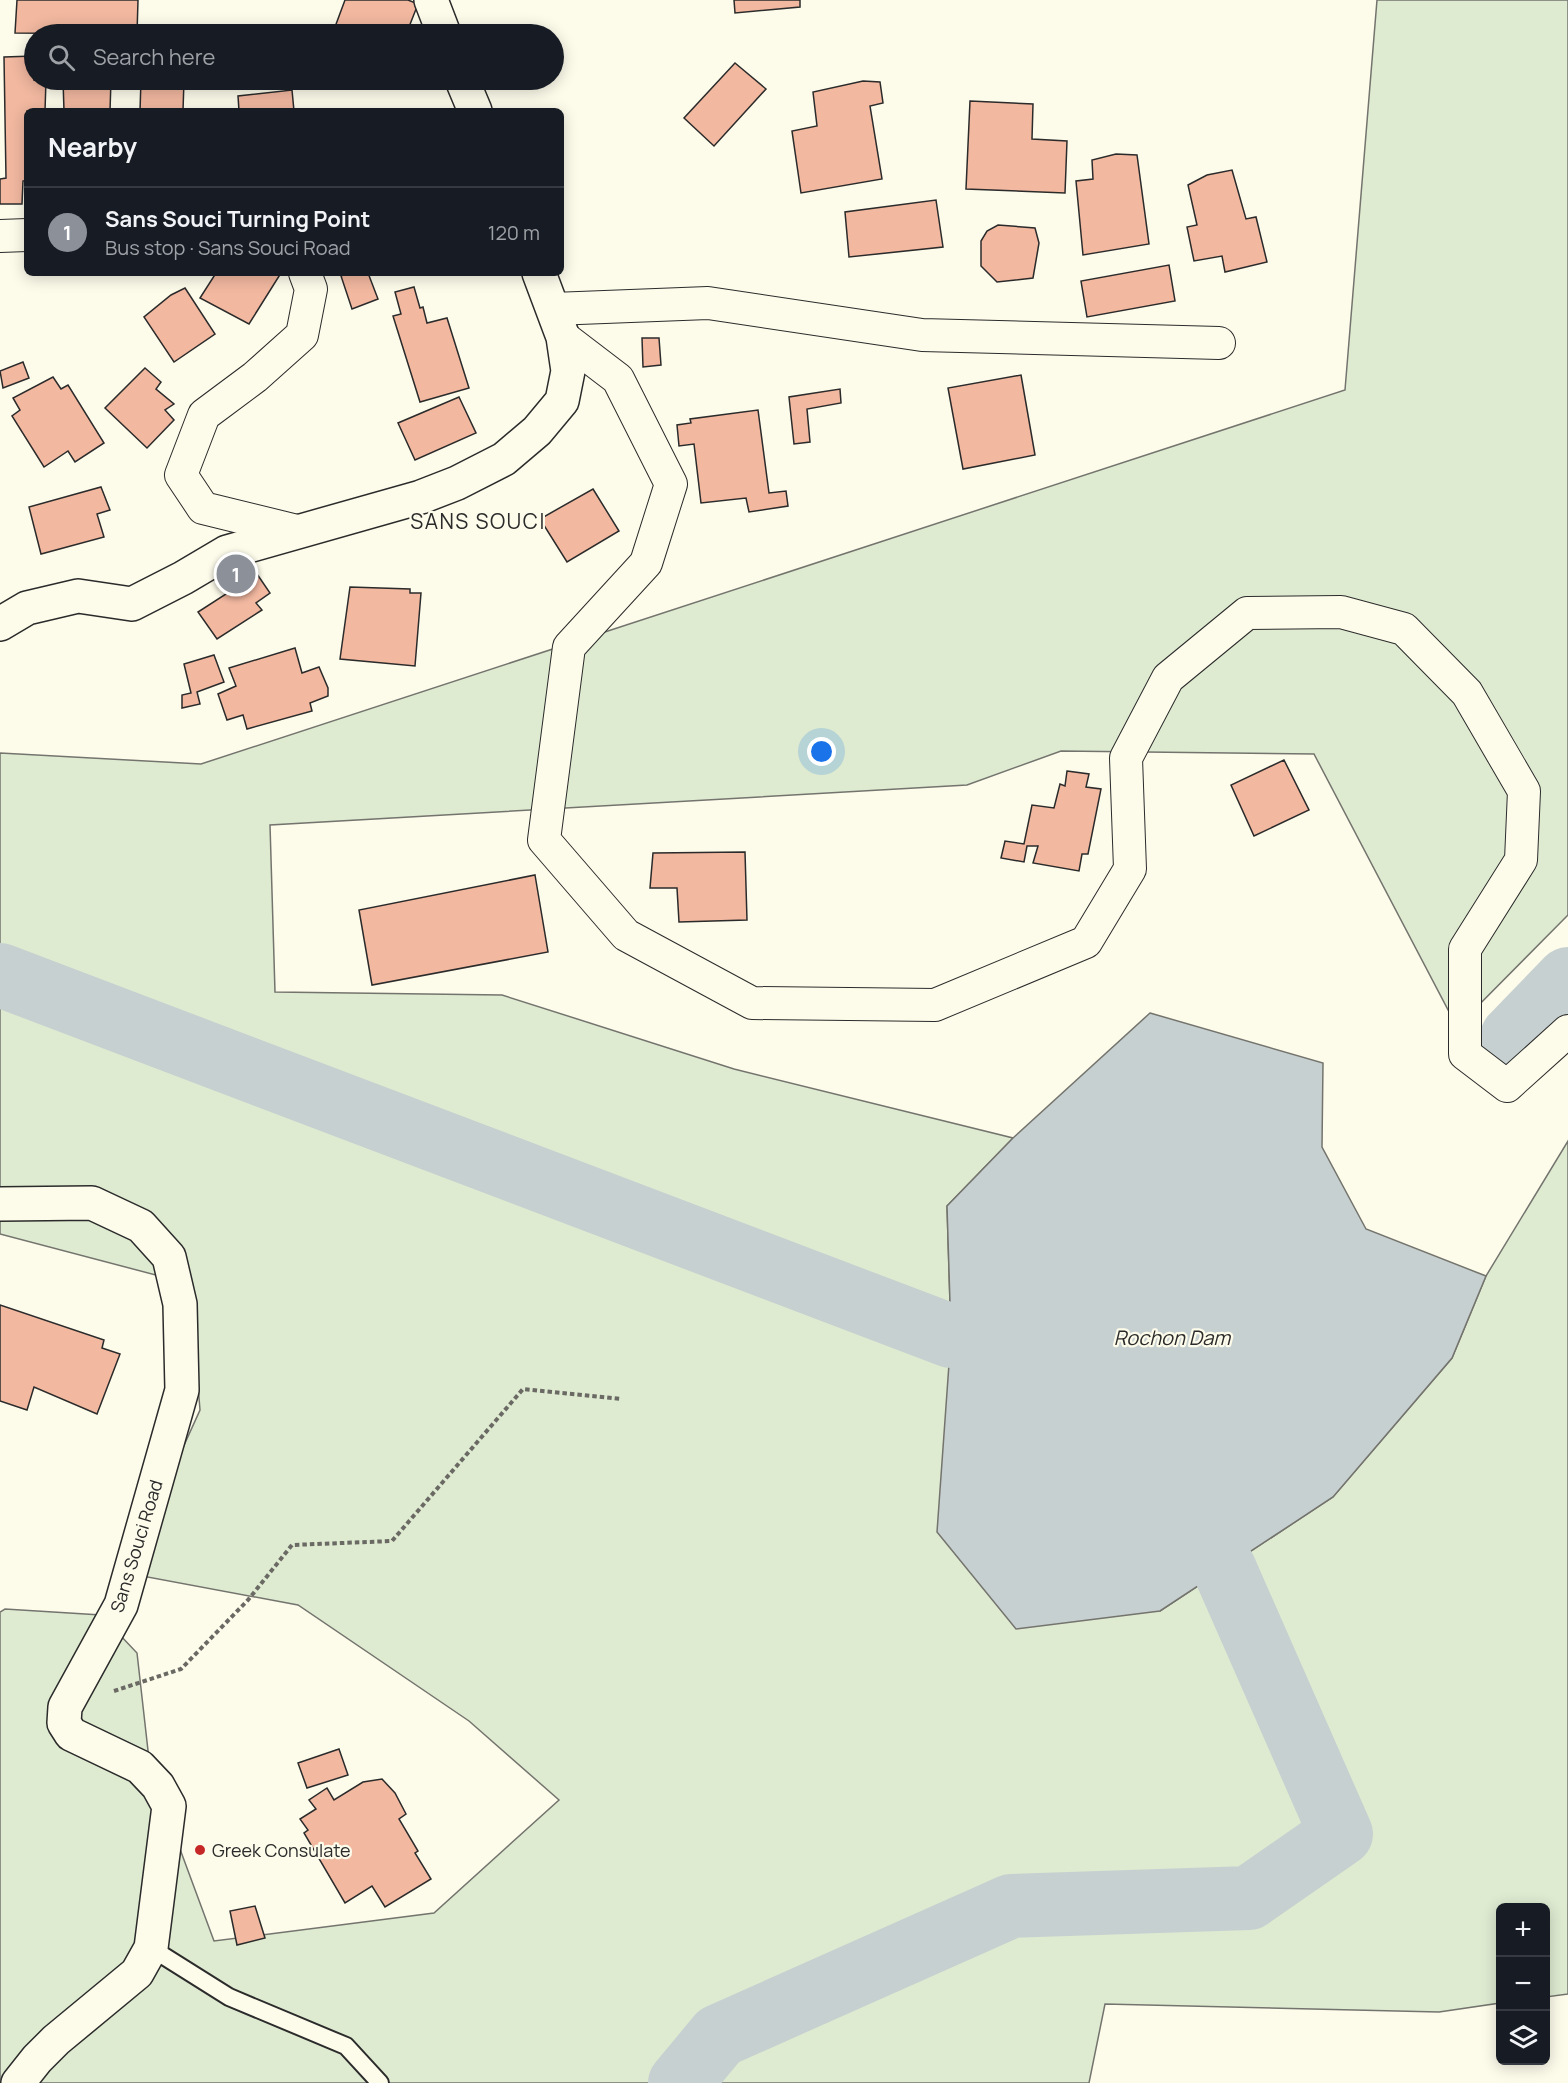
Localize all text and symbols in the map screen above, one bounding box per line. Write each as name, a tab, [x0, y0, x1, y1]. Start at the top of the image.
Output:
search box	[24, 24, 564, 90]
icon: search	[45, 41, 78, 74]
text: Search here	[93, 42, 215, 72]
text: Nearby	[48, 129, 137, 165]
text: Sans Souci Turning Point	[105, 204, 370, 234]
text: 1	[63, 219, 72, 246]
text: 120 m	[488, 219, 540, 246]
text: Bus stop · Sans Souci Road	[105, 234, 351, 261]
district label: SANS SOUCI	[410, 507, 546, 535]
pin: 1	[216, 552, 256, 596]
your location	[807, 737, 836, 766]
water label: Rochon Dam	[1114, 1324, 1232, 1351]
street label: Sans Souci Road	[104, 1477, 168, 1615]
place label: Greek Consulate	[212, 1838, 351, 1862]
marker: Greek Consulate	[193, 1843, 207, 1857]
map controls	[1496, 1903, 1550, 2065]
button: +	[1496, 1903, 1550, 1957]
button: −	[1496, 1957, 1550, 2011]
button: layers	[1496, 2011, 1550, 2065]

